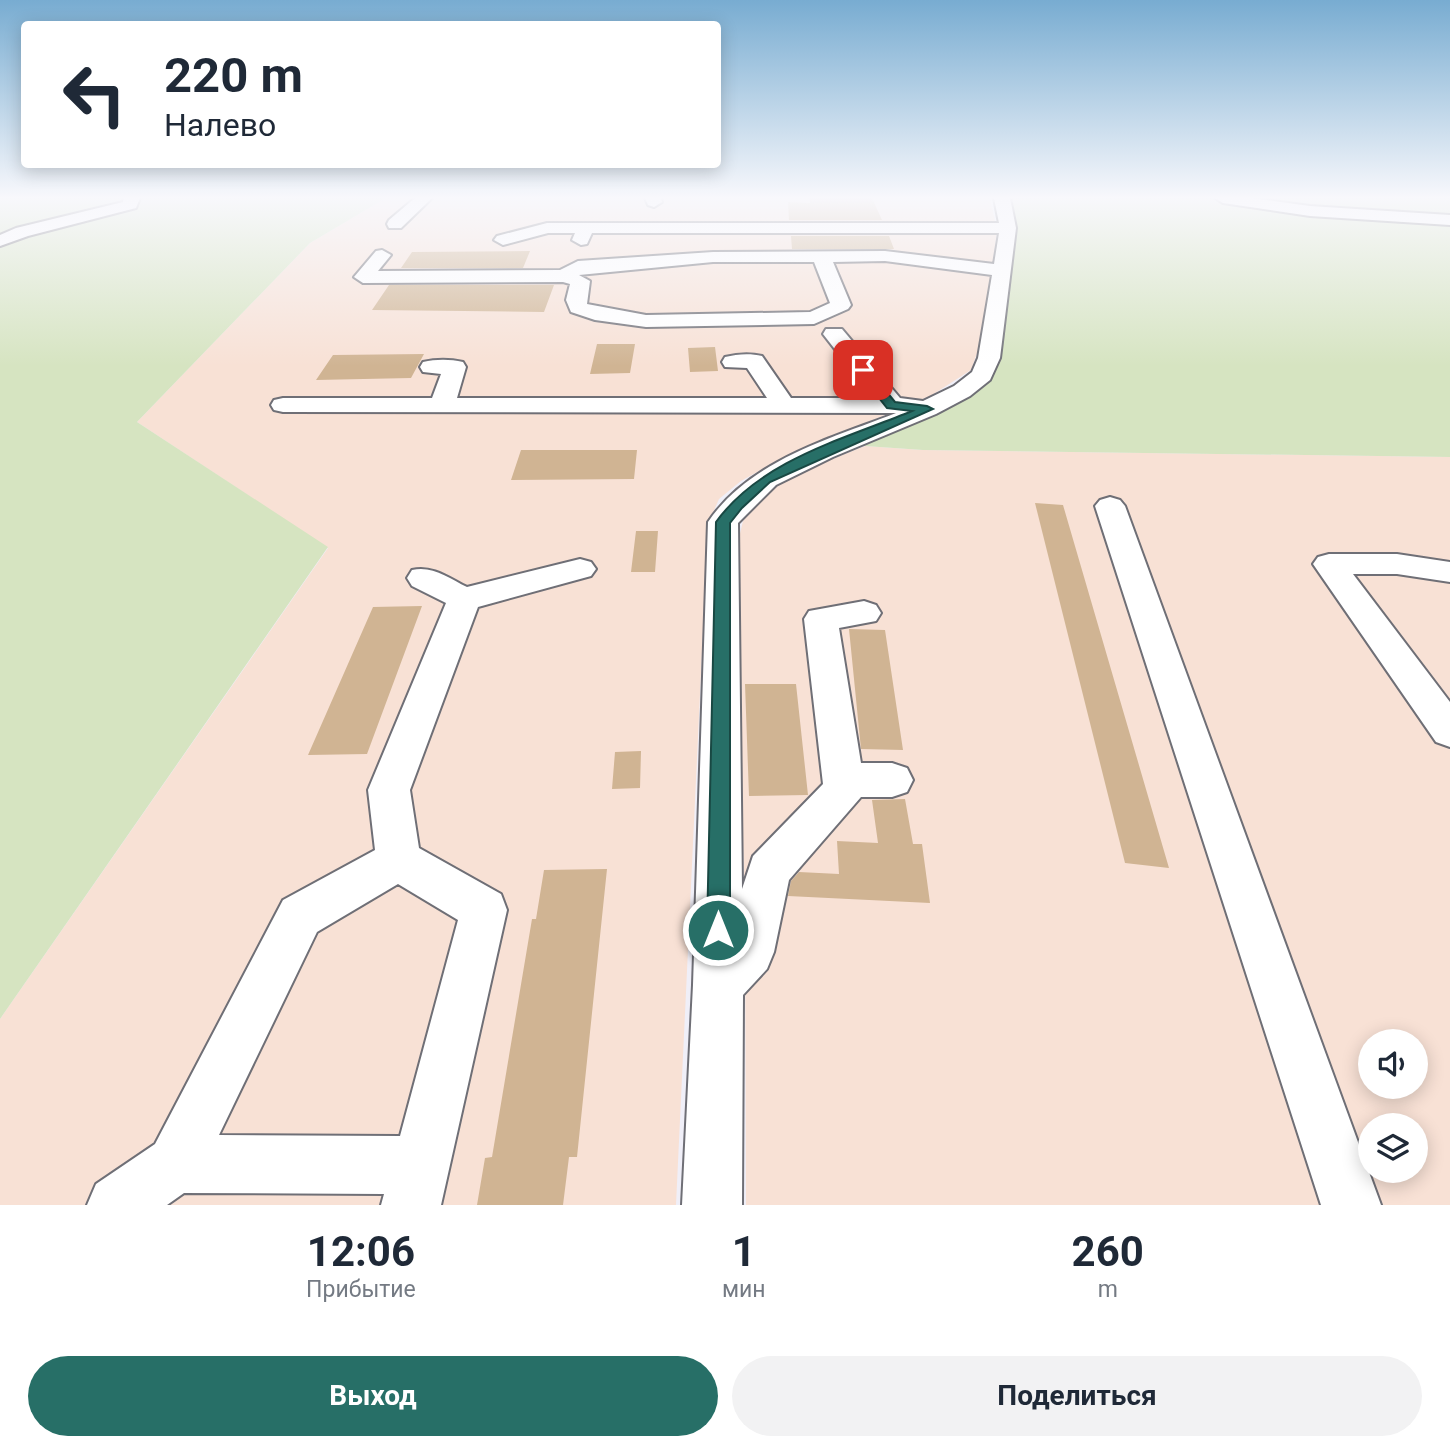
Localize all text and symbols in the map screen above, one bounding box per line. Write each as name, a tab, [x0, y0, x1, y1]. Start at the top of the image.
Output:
text: 220 m	[164, 47, 303, 104]
icon: left	[49, 49, 140, 140]
text: Налево	[164, 106, 276, 144]
pin	[833, 340, 893, 400]
icon: arrive	[844, 351, 882, 389]
position arrow	[681, 893, 755, 967]
map controls	[1358, 1029, 1428, 1183]
button: sound	[1358, 1029, 1428, 1099]
button: layers	[1358, 1113, 1428, 1183]
text: 12:06	[307, 1227, 415, 1276]
text: 1	[732, 1227, 756, 1276]
text: 260	[1072, 1227, 1144, 1276]
text: Прибытие	[306, 1276, 416, 1303]
text: мин	[722, 1276, 766, 1303]
text: m	[1098, 1276, 1118, 1303]
button: Выход	[28, 1356, 718, 1436]
button: Поделиться	[732, 1356, 1422, 1436]

